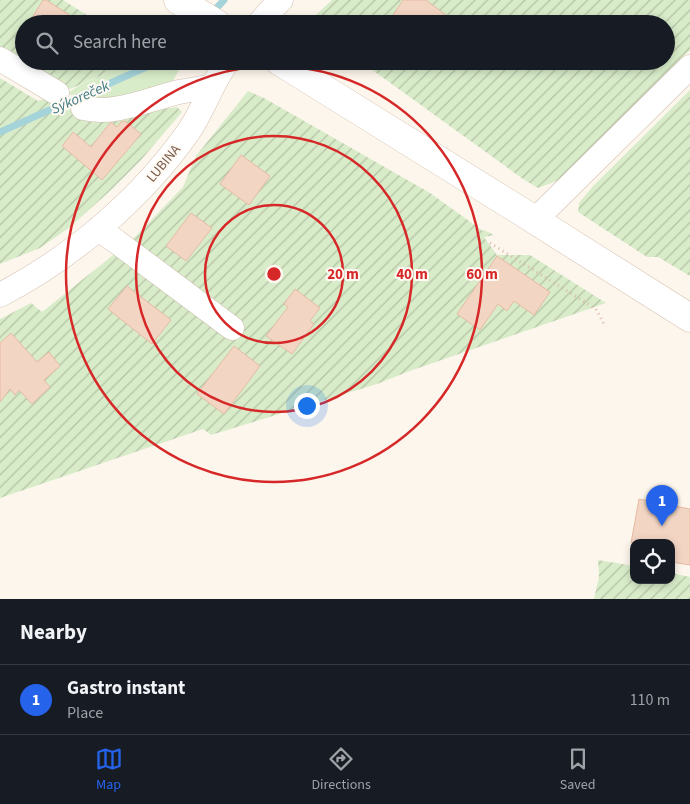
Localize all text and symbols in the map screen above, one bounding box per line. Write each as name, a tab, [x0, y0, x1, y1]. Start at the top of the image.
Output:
search box	[15, 15, 675, 70]
icon: search	[33, 29, 61, 57]
text: Search here	[73, 29, 167, 56]
water label: Sýkoreček	[48, 75, 113, 120]
street label: LUBINA	[142, 140, 186, 187]
text: 20 m	[327, 264, 359, 285]
text: 40 m	[396, 264, 428, 285]
text: 60 m	[466, 264, 498, 285]
centre of rings	[265, 265, 283, 283]
your location	[294, 393, 320, 419]
pin: 1	[646, 485, 678, 526]
map controls	[630, 539, 675, 584]
button: locate	[630, 539, 675, 584]
text: Nearby	[20, 617, 87, 647]
text: Gastro instant	[67, 675, 185, 702]
text: 1	[32, 689, 40, 711]
text: 110 m	[630, 689, 670, 711]
text: Place	[67, 702, 103, 724]
tab: Map	[95, 745, 123, 795]
tab: Directions	[312, 745, 371, 795]
tab: Saved	[560, 745, 595, 795]

